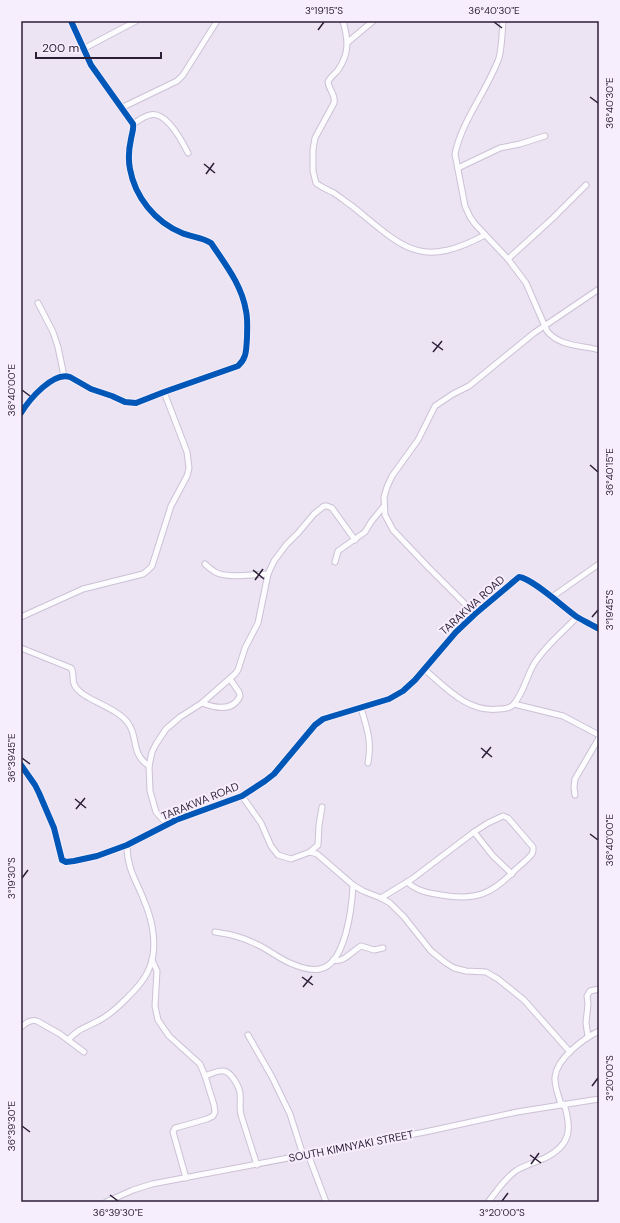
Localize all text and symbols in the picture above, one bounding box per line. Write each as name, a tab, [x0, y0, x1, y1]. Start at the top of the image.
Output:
text: 3°19'15"S	[305, 4, 343, 17]
text: 36°40'30"E	[468, 4, 520, 17]
scale bar	[36, 34, 161, 60]
text: 200 m	[42, 40, 79, 56]
text: 36°40'30"E	[603, 77, 616, 129]
text: 36°40'00"E	[5, 363, 18, 416]
text: 36°40'15"E	[603, 448, 616, 496]
street label: TARAKWA ROAD	[437, 572, 508, 638]
text: 3°19'45"S	[603, 590, 616, 630]
text: 36°39'45"E	[5, 733, 18, 783]
street label: TARAKWA ROAD	[159, 779, 241, 823]
text: 36°40'00"E	[603, 813, 616, 866]
text: 3°19'30"S	[5, 857, 18, 899]
text: 3°20'00"S	[603, 1055, 616, 1101]
text: 36°39'30"E	[5, 1100, 18, 1151]
street label: SOUTH KIMNYAKI STREET	[287, 1127, 415, 1165]
text: 36°39'30"E	[93, 1206, 144, 1219]
text: 3°20'00"S	[479, 1206, 525, 1219]

